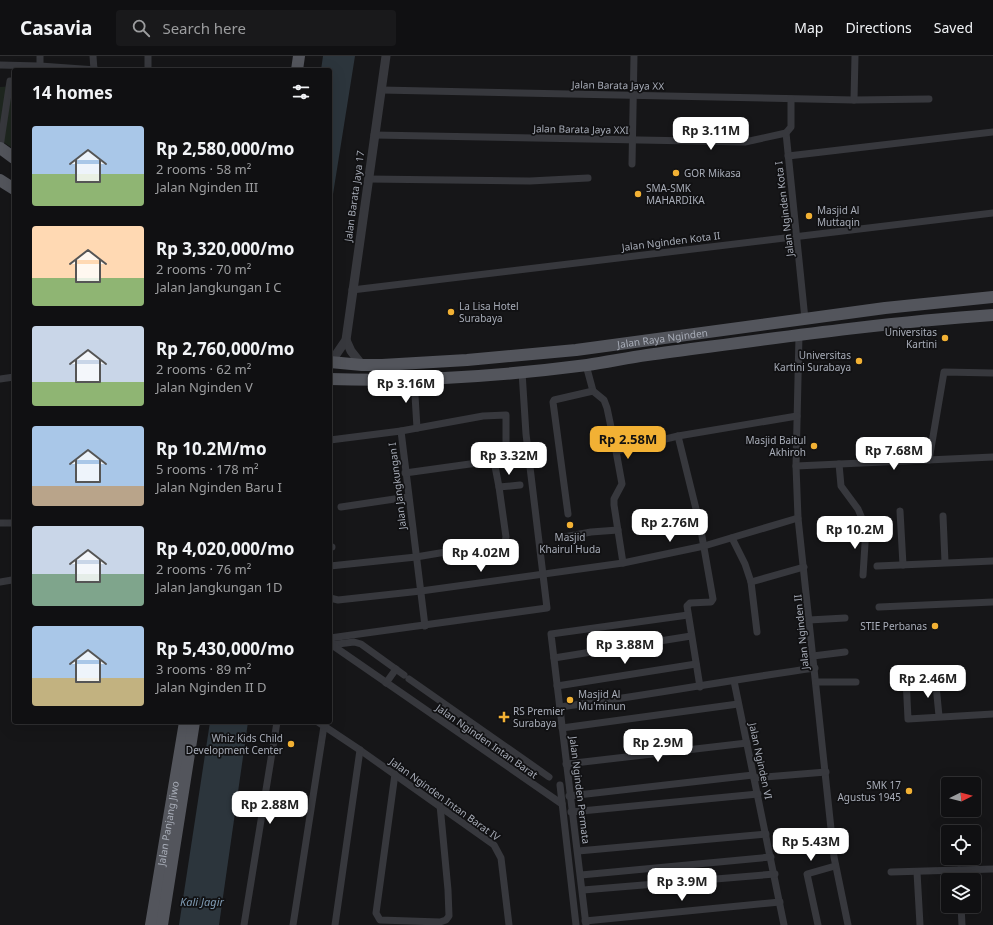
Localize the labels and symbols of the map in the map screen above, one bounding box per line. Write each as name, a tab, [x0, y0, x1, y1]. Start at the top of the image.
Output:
street label: Jalan Barata Jaya XX	[571, 77, 664, 93]
pin: Rp 3.11M	[670, 117, 752, 151]
street label: Jalan Barata Jaya XXI	[532, 121, 629, 137]
street label: Jalan Barata Jaya 17	[341, 149, 367, 243]
street label: Jalan Nginden Kota I	[771, 161, 797, 258]
place label: GOR Mikasa	[684, 166, 741, 180]
marker: GOR Mikasa	[671, 168, 681, 178]
place label: SMA-SMK MAHARDIKA	[646, 181, 705, 207]
marker: SMA-SMK MAHARDIKA	[633, 189, 643, 199]
place label: Masjid Al Muttaqin	[817, 203, 860, 229]
marker: Masjid Al Muttaqin	[804, 211, 814, 221]
street label: Jalan Nginden Kota II	[620, 228, 721, 254]
place label: La Lisa Hotel Surabaya	[459, 299, 519, 325]
marker: La Lisa Hotel Surabaya	[446, 307, 456, 317]
street label: Jalan Raya Nginden	[615, 325, 709, 351]
place label: Universitas Kartini	[885, 325, 937, 351]
marker: Universitas Kartini	[940, 333, 950, 343]
place label: Universitas Kartini Surabaya	[774, 348, 851, 374]
marker: Universitas Kartini Surabaya	[854, 356, 864, 366]
pin: Rp 3.16M	[365, 370, 447, 404]
pin: Rp 2.58M	[587, 426, 669, 460]
place label: Masjid Baitul Akhiroh	[746, 433, 806, 459]
pin: Rp 7.68M	[853, 437, 935, 471]
marker: Masjid Baitul Akhiroh	[809, 441, 819, 451]
street label: Jalan Jangkungan I	[385, 442, 409, 531]
pin: Rp 3.32M	[468, 442, 550, 476]
pin: Rp 2.76M	[629, 509, 711, 543]
pin: Rp 10.2M	[814, 516, 896, 550]
marker: Masjid Khairul Huda	[565, 520, 575, 530]
place label: Masjid Khairul Huda	[539, 530, 601, 556]
pin: Rp 4.02M	[440, 539, 522, 573]
street label: Jalan Nginden II	[790, 594, 812, 671]
place label: STIE Perbanas	[860, 619, 927, 633]
marker: STIE Perbanas	[930, 621, 940, 631]
pin: Rp 3.88M	[584, 631, 666, 665]
pin: Rp 2.46M	[887, 665, 969, 699]
place label: Masjid Al Mu'minun	[578, 687, 626, 713]
marker: Masjid Al Mu'minun	[565, 695, 575, 705]
street label: Jalan Nginden Intan Barat	[433, 700, 541, 782]
place label: RS Premier Surabaya	[513, 704, 565, 730]
marker: RS Premier Surabaya	[498, 711, 510, 723]
street label: Jalan Nginden VI	[746, 721, 776, 800]
pin: Rp 2.9M	[621, 729, 695, 763]
place label: Whiz Kids Child Development Center	[186, 731, 283, 757]
street label: Jalan Nginden Permata	[566, 734, 594, 845]
marker: Whiz Kids Child Development Center	[286, 739, 296, 749]
street label: Jalan Nginden Intan Barat IV	[386, 754, 503, 844]
north arrow	[941, 777, 981, 817]
place label: SMK 17 Agustus 1945	[837, 778, 901, 804]
street label: Jalan Panjang Jiwo	[154, 780, 182, 868]
marker: SMK 17 Agustus 1945	[904, 786, 914, 796]
pin: Rp 2.88M	[229, 791, 311, 825]
pin: Rp 5.43M	[770, 828, 852, 862]
pin: Rp 3.9M	[645, 868, 719, 902]
water label: Kali Jagir	[180, 894, 225, 909]

